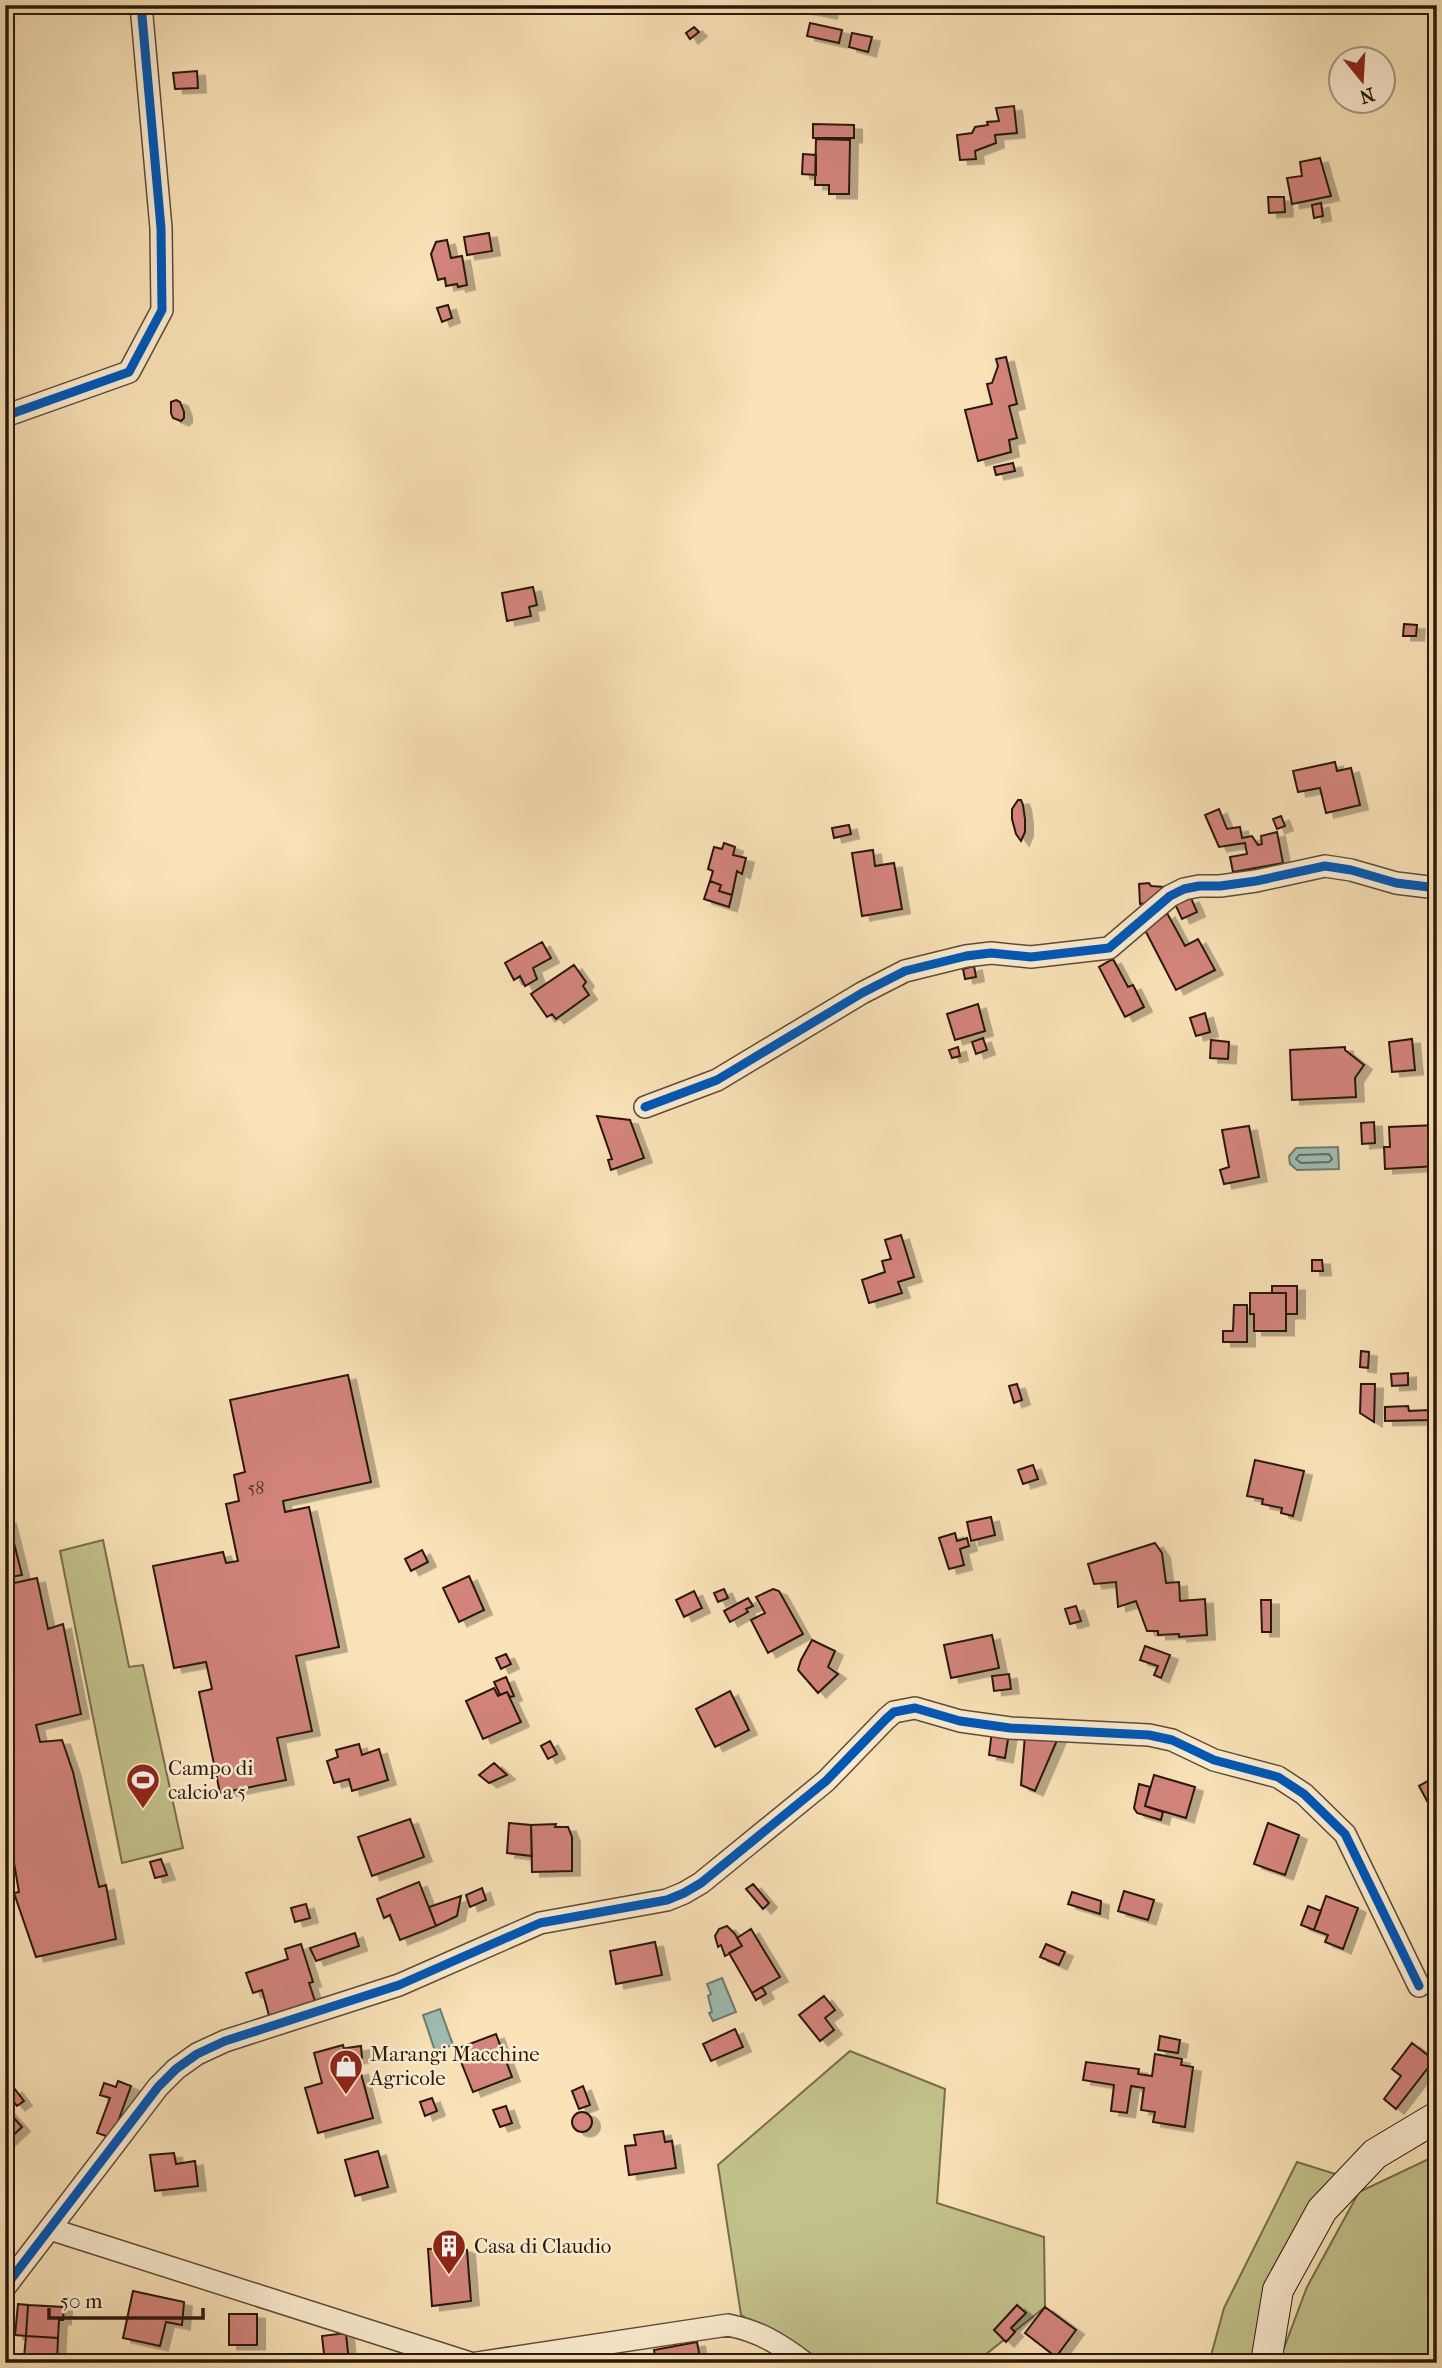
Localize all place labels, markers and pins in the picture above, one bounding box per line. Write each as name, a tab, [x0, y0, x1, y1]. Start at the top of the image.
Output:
place label: Campo di calcio a 5	[168, 1756, 254, 1804]
sports icon: Campo di calcio a 5	[124, 1761, 162, 1810]
place label: Marangi Macchine Agricole	[369, 2042, 540, 2090]
shop icon: Marangi Macchine Agricole	[327, 2047, 365, 2096]
building icon: Casa di Claudio	[430, 2227, 468, 2276]
place label: Casa di Claudio	[474, 2234, 611, 2258]

